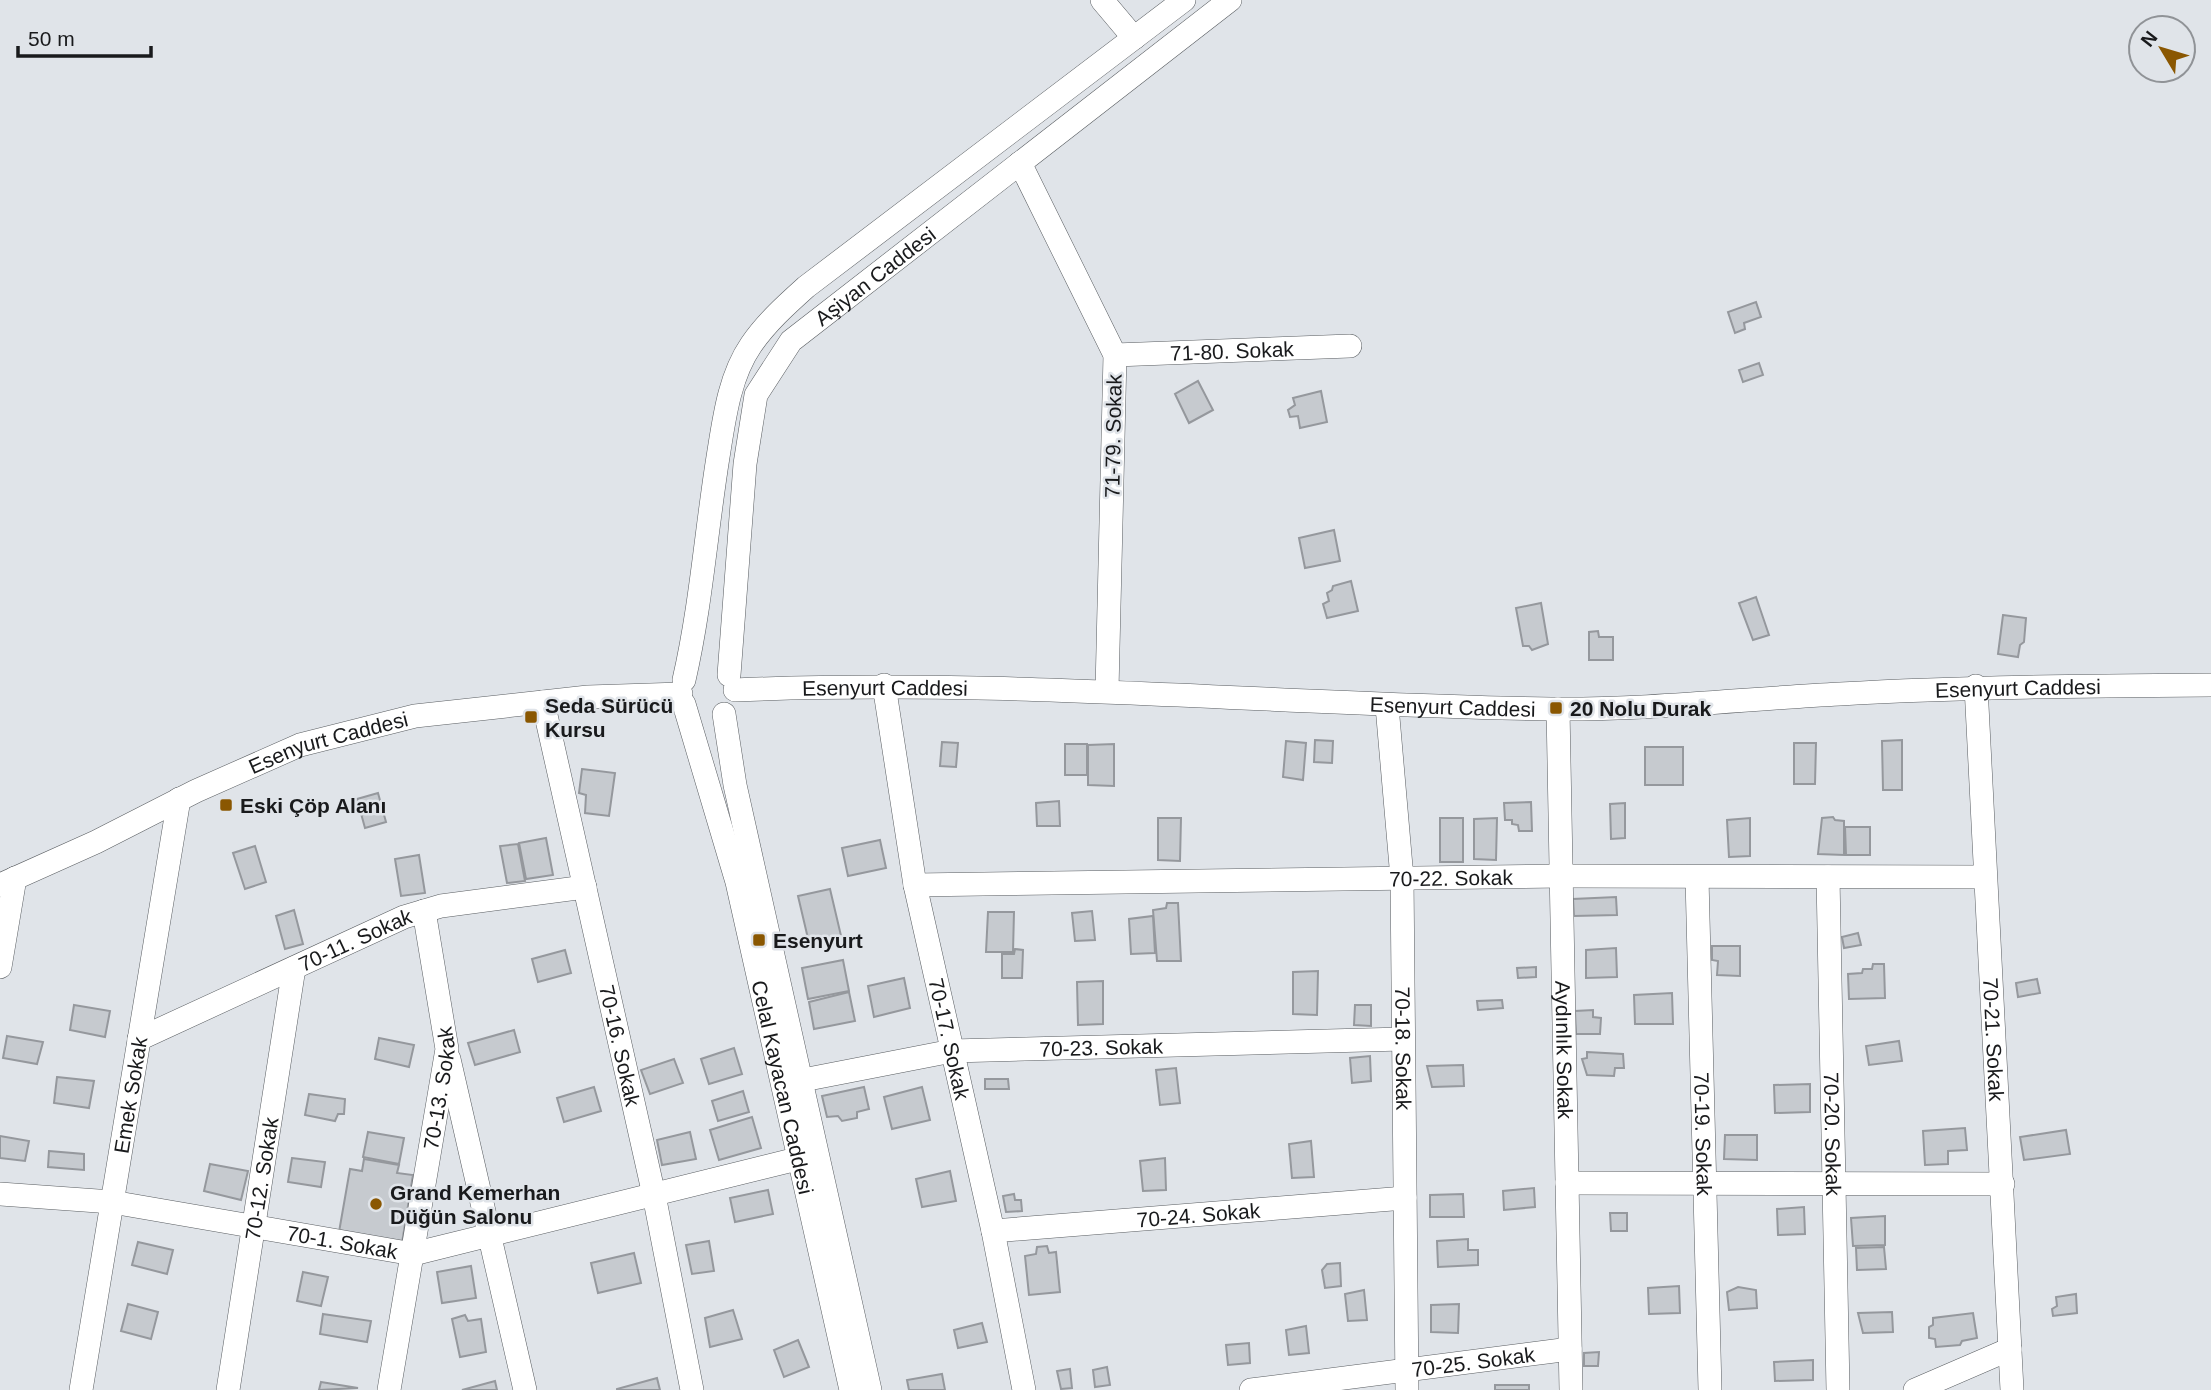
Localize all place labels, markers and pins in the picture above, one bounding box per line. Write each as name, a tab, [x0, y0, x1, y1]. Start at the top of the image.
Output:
place label: Seda Sürücü Kursu	[545, 694, 673, 741]
place label: 20 Nolu Durak	[1570, 697, 1712, 720]
marker: 20 Nolu Durak	[1548, 700, 1564, 716]
marker: Seda Sürücü Kursu	[523, 709, 539, 725]
place label: Eski Çöp Alanı	[240, 794, 386, 817]
marker: Eski Çöp Alanı	[218, 797, 234, 813]
place label: Esenyurt	[773, 929, 863, 952]
marker: Esenyurt	[751, 932, 767, 948]
place label: Grand Kemerhan Düğün Salonu	[390, 1181, 560, 1228]
marker: Grand Kemerhan Düğün Salonu	[368, 1196, 384, 1212]

